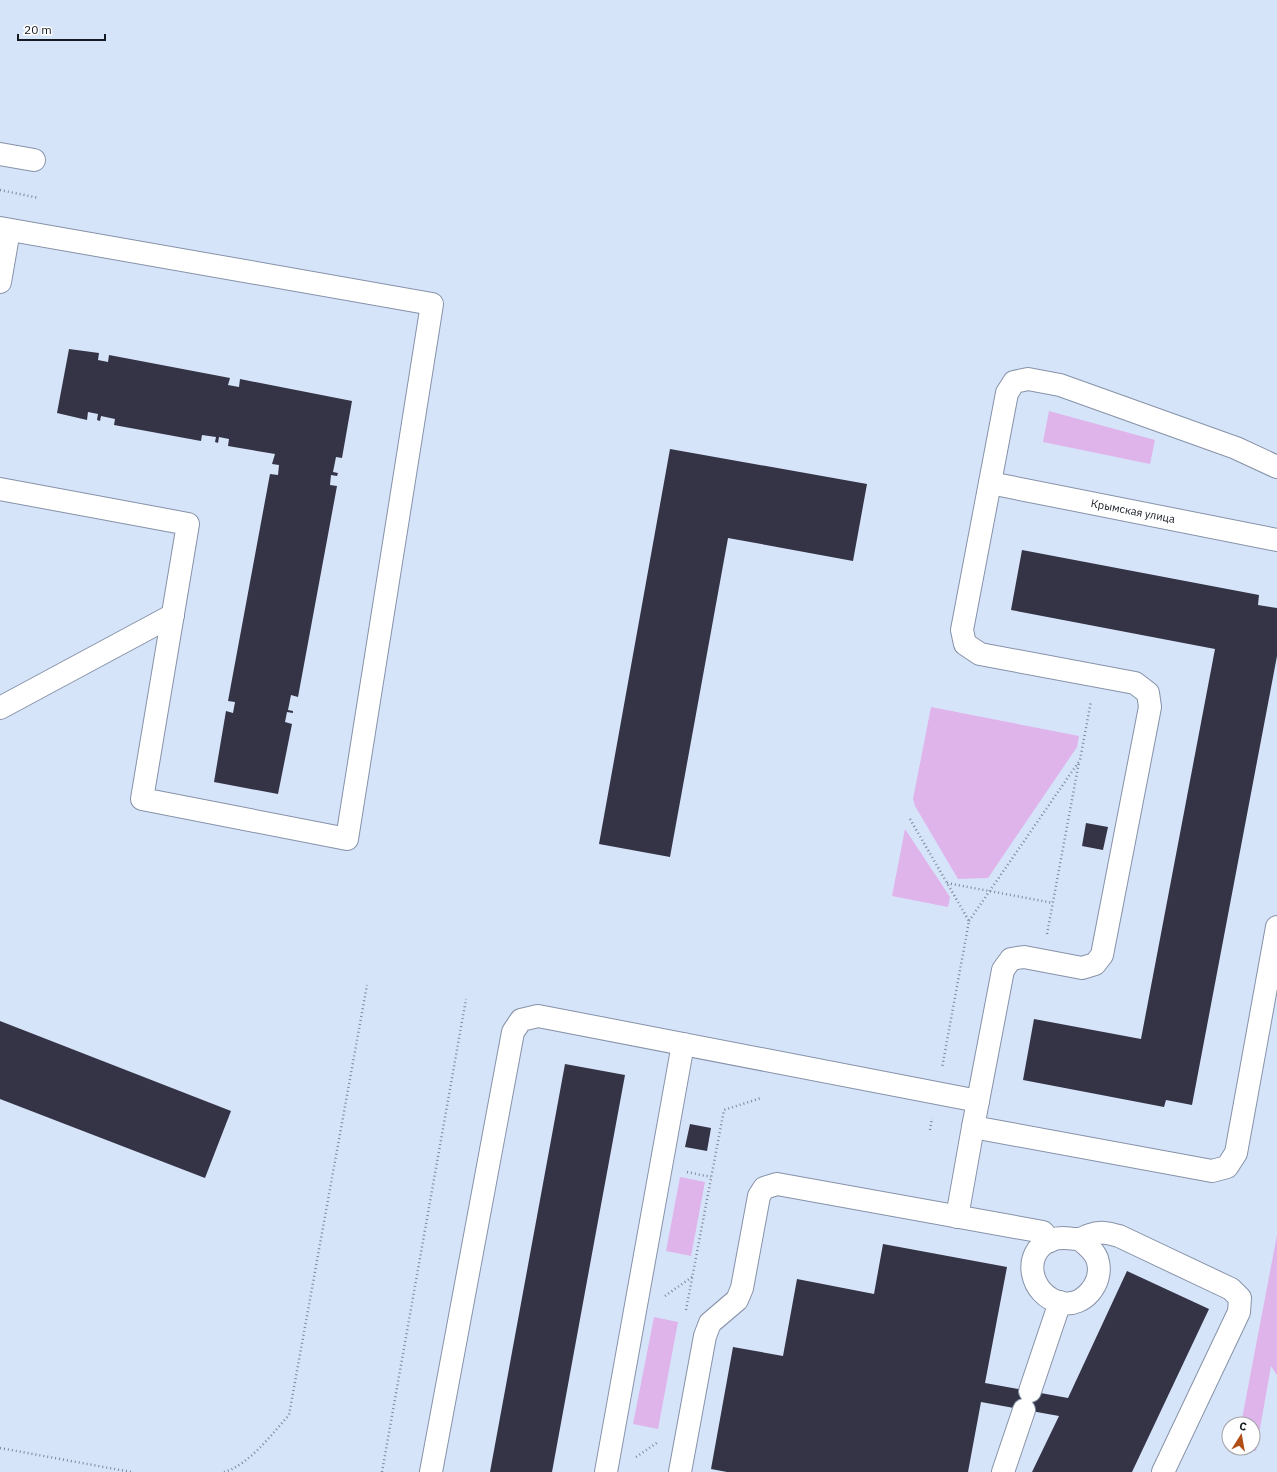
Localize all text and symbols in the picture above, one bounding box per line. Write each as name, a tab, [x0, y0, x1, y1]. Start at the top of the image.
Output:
scale bar	[18, 16, 105, 42]
text: 20 m	[24, 22, 52, 37]
street label: Крымская улица	[1090, 496, 1176, 526]
north arrow	[1221, 1416, 1261, 1456]
text: С	[1238, 1419, 1248, 1434]

